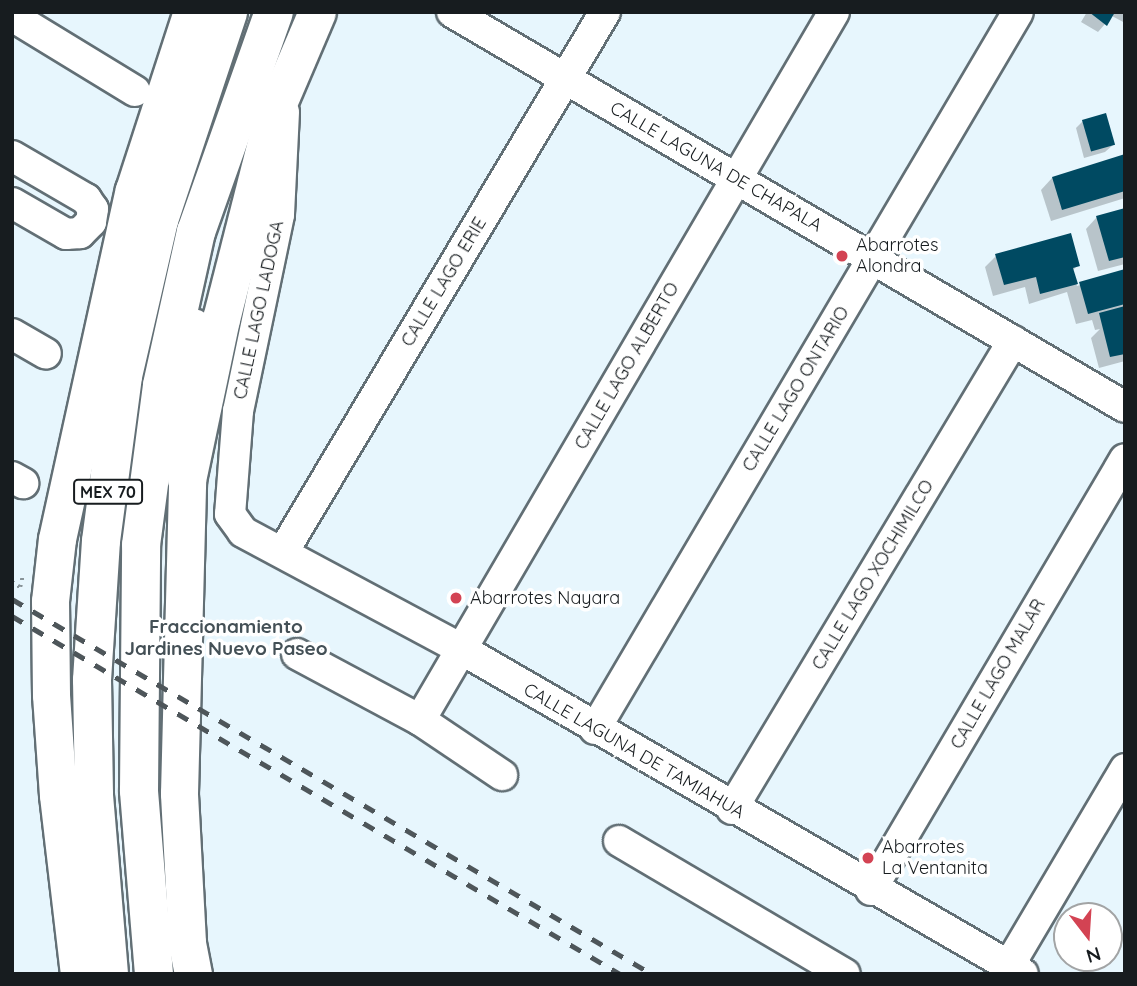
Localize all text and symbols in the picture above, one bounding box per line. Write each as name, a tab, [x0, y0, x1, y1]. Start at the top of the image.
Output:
street label: CALLE LAGUNA DE CHAPALA	[606, 97, 826, 237]
street label: CALLE LAGO ERIE	[397, 213, 491, 351]
street label: CALLE LAGO LADOGA	[230, 219, 288, 401]
place label: Abarrotes Alondra	[856, 235, 938, 278]
marker: Abarrotes Alondra	[834, 248, 850, 264]
street label: CALLE LAGO ALBERTO	[570, 279, 684, 453]
street label: CALLE LAGO ONTARIO	[738, 302, 854, 476]
street label: CALLE LAGO XOCHIMILCO	[808, 476, 938, 674]
road number: MEX 70	[73, 480, 143, 505]
place label: Abarrotes Nayara	[470, 587, 620, 609]
marker: Abarrotes Nayara	[448, 590, 464, 606]
street label: CALLE LAGO MALAR	[946, 595, 1050, 753]
district label: Fraccionamiento Jardines Nuevo Paseo	[124, 616, 328, 660]
street label: CALLE LAGUNA DE TAMIAHUA	[520, 679, 748, 823]
place label: Abarrotes La Ventanita	[882, 837, 988, 880]
marker: Abarrotes La Ventanita	[860, 850, 876, 866]
north arrow	[1053, 902, 1123, 972]
text: N	[1083, 942, 1104, 969]

